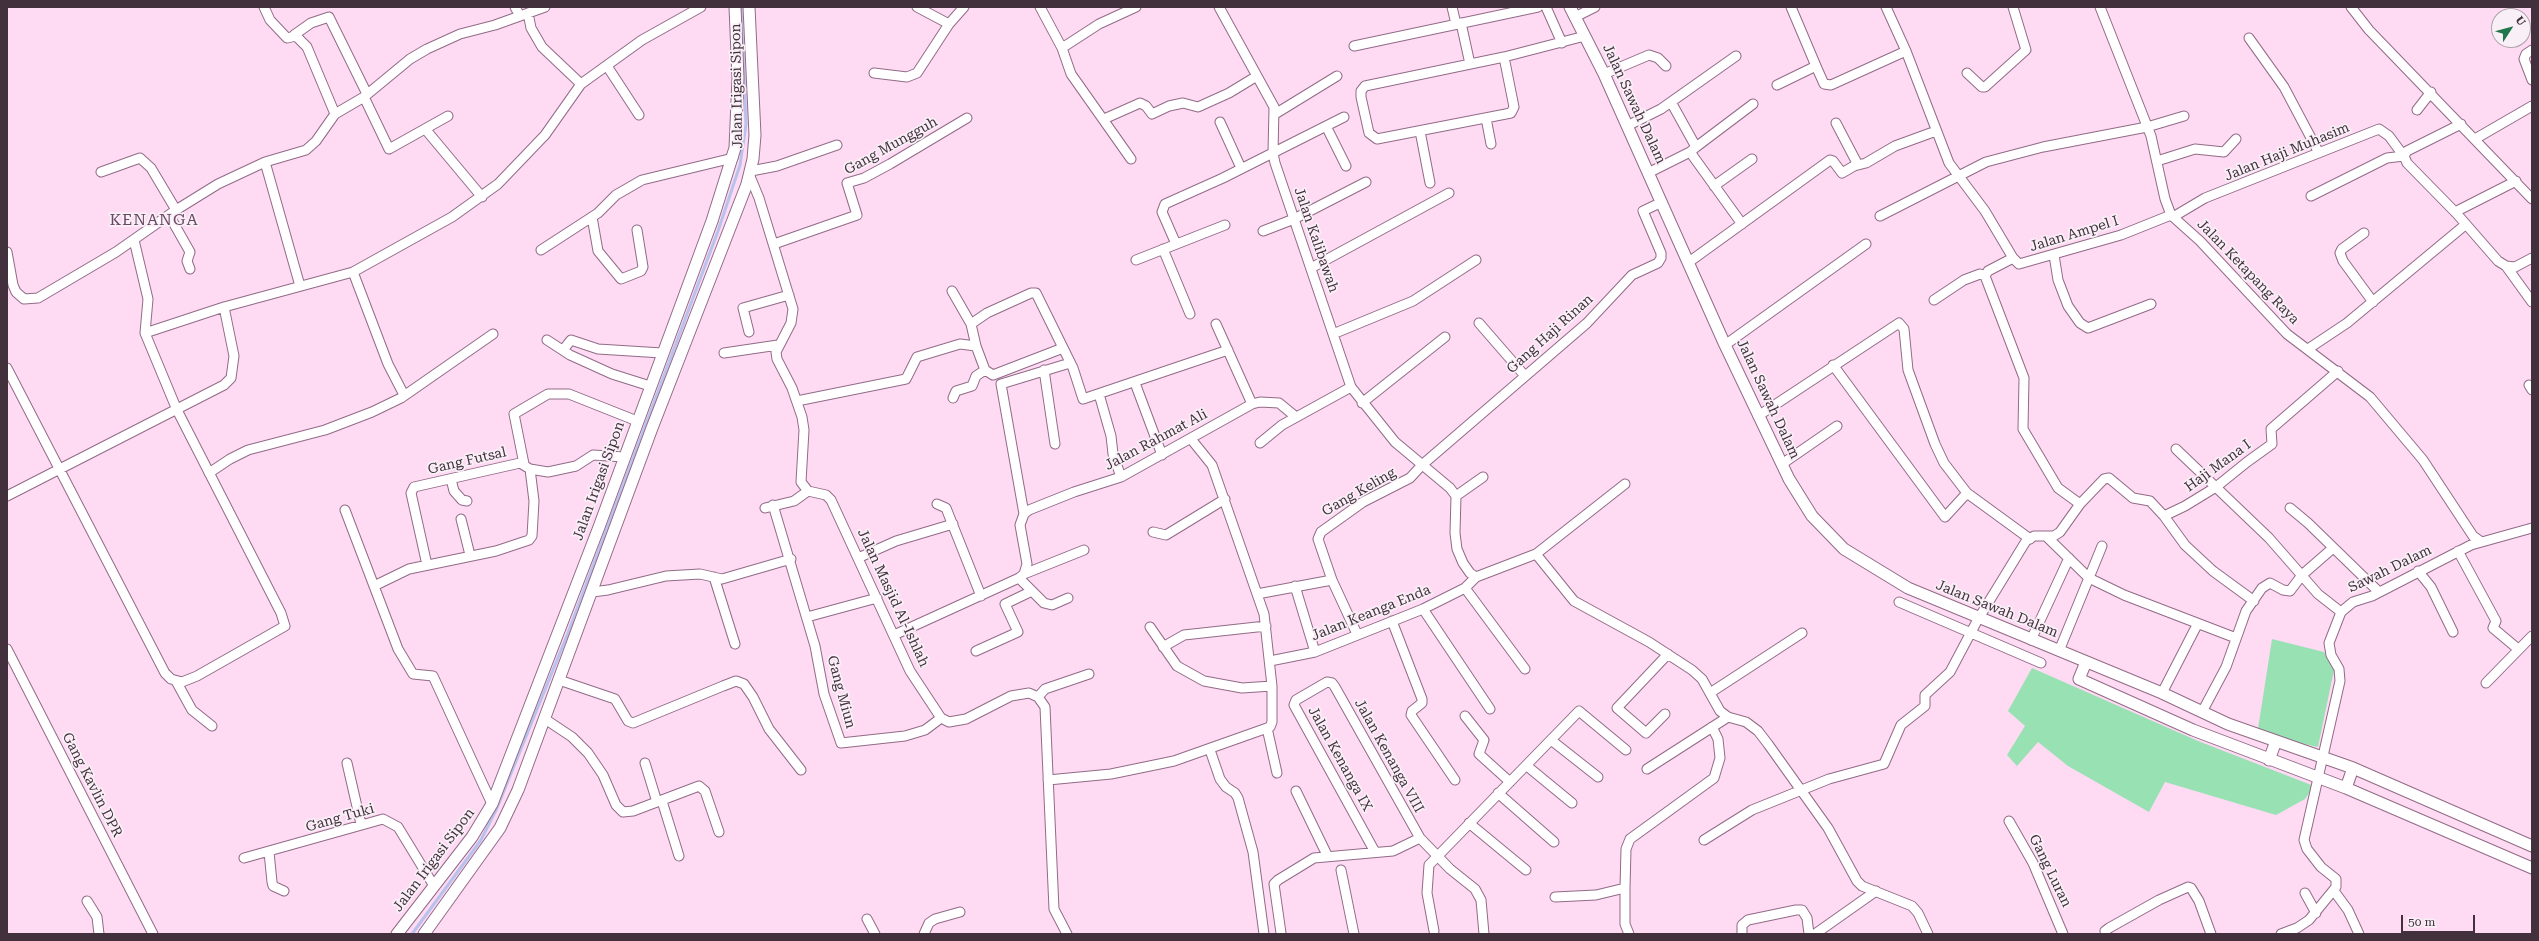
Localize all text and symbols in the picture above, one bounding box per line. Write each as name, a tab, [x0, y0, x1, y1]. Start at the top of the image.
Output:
north arrow	[2491, 8, 2531, 48]
text: U	[2513, 14, 2528, 28]
street label: Jalan Irigasi Sipon	[728, 23, 746, 149]
street label: Jalan Sawah Dalam	[1599, 41, 1669, 167]
street label: Gang Mungguh	[841, 113, 941, 179]
street label: Jalan Haji Muhasim	[2222, 119, 2352, 185]
street label: Jalan Kalibawah	[1290, 185, 1342, 295]
district label: KENANGA	[109, 210, 199, 230]
street label: Jalan Ampel I	[2028, 213, 2120, 255]
street label: Jalan Ketapang Raya	[2194, 216, 2302, 328]
street label: Gang Haji Rinan	[1503, 291, 1597, 377]
street label: Jalan Sawah Dalam	[1733, 336, 1803, 462]
street label: Jalan Rahmat Ali	[1102, 406, 1210, 474]
street label: Jalan Irigasi Sipon	[570, 419, 628, 543]
street label: Haji Mana I	[2182, 436, 2254, 496]
street label: Gang Futsal	[426, 444, 508, 478]
street label: Gang Keling	[1319, 464, 1399, 520]
street label: Jalan Masjid Al-Ishlah	[854, 526, 932, 670]
street label: Sawah Dalam	[2346, 542, 2434, 596]
street label: Jalan Sawah Dalam	[1933, 577, 2061, 641]
street label: Jalan Keanga Enda	[1309, 581, 1433, 645]
street label: Gang Miun	[823, 654, 859, 730]
street label: Jalan Kenanga VIII	[1351, 696, 1427, 816]
street label: Jalan Kenanga IX	[1304, 704, 1376, 814]
street label: Gang Kavlin DPR	[58, 730, 126, 840]
street label: Gang Tuki	[304, 800, 376, 836]
street label: Jalan Irigasi Sipon	[390, 805, 478, 915]
street label: Gang Luran	[2025, 832, 2075, 910]
scale bar	[2403, 907, 2477, 933]
text: 50 m	[2408, 915, 2435, 929]

